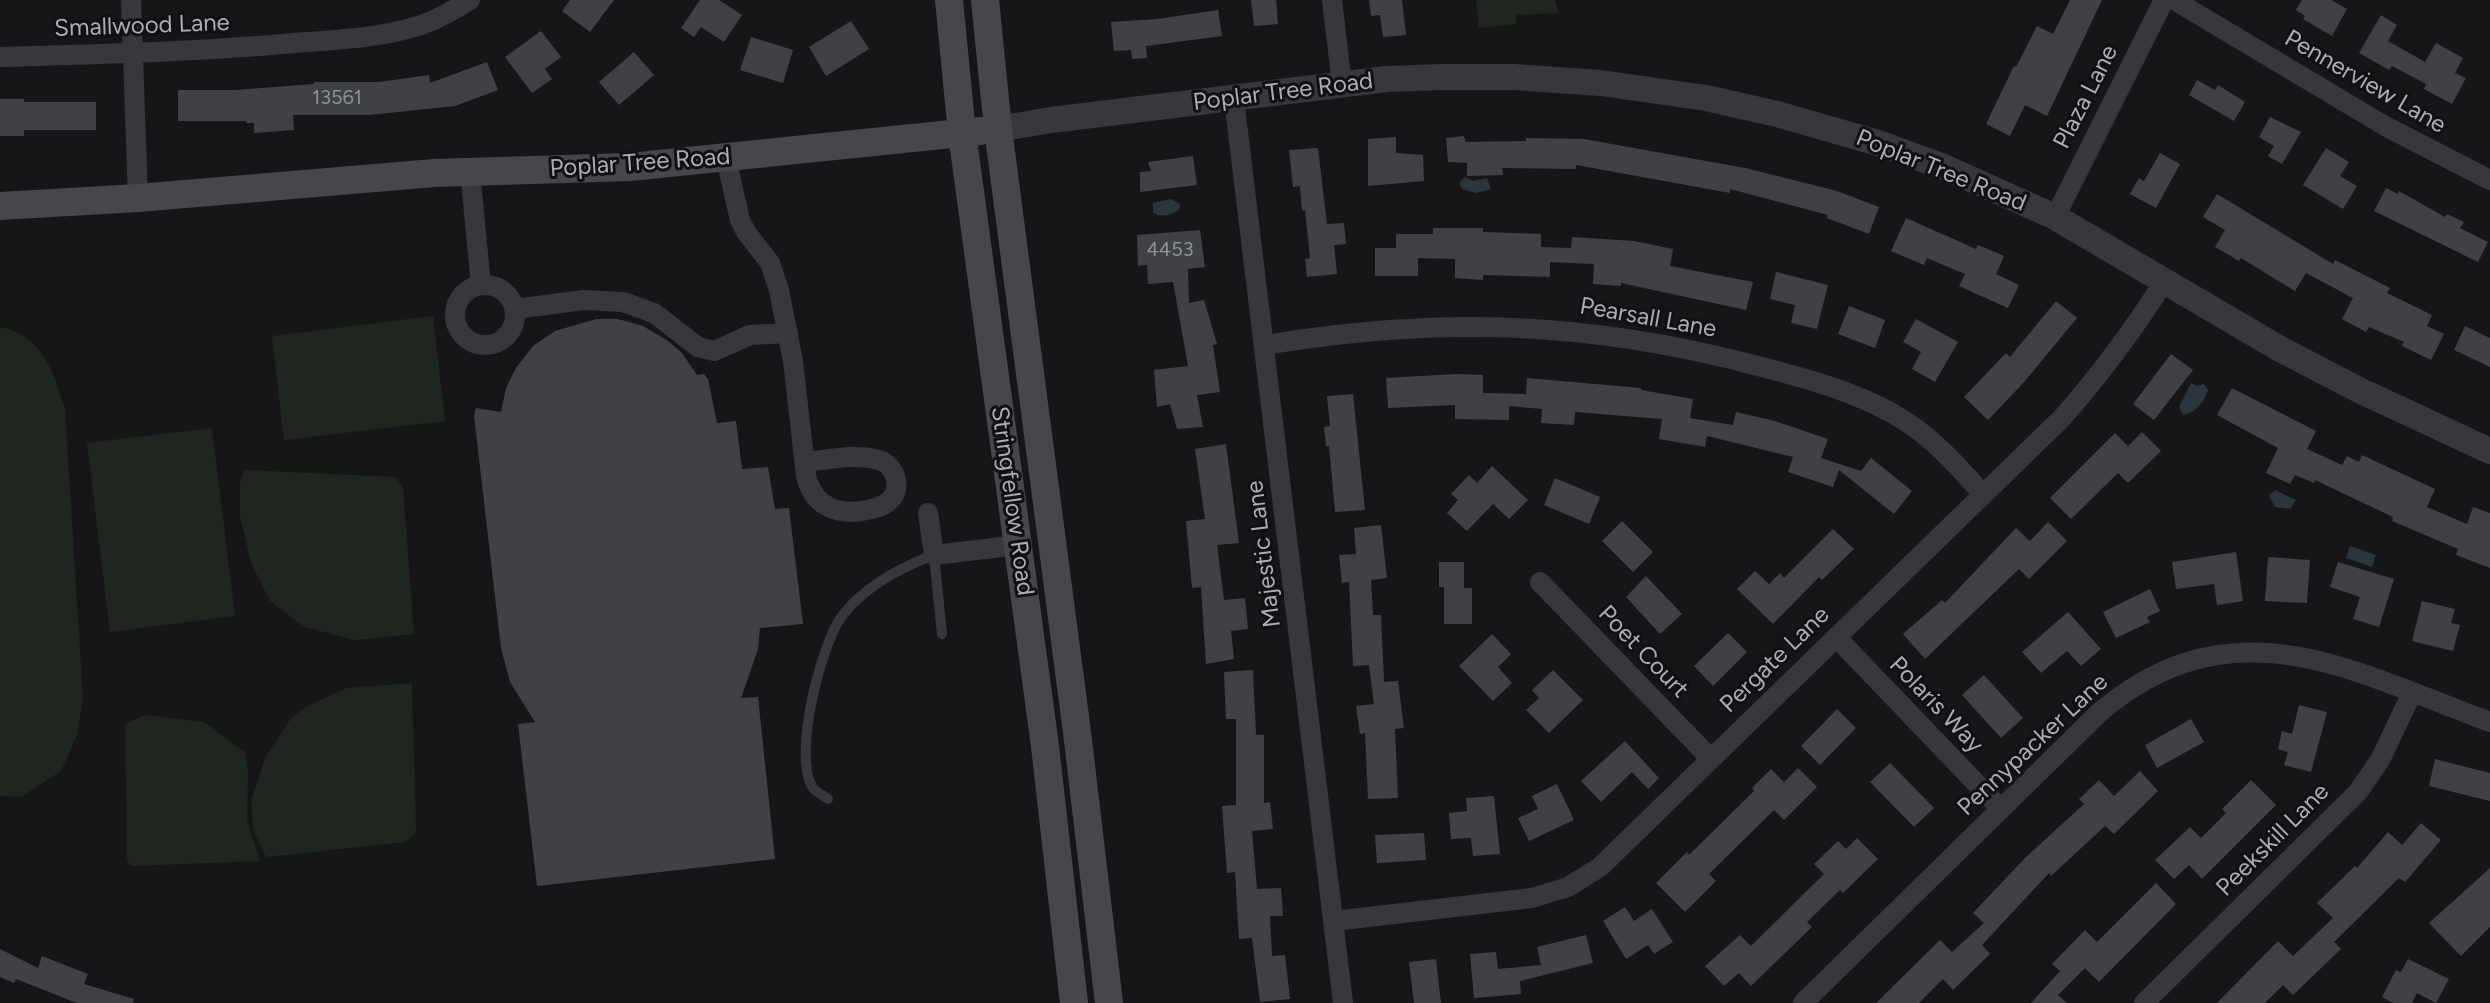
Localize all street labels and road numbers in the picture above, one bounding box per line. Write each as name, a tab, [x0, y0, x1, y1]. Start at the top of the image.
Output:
street label: Smallwood Lane	[54, 9, 230, 43]
street label: Pennerview Lane	[2279, 24, 2451, 140]
street label: Plaza Lane	[2048, 40, 2124, 154]
street label: Poplar Tree Road	[1191, 67, 1375, 117]
street label: Poplar Tree Road	[1852, 124, 2030, 218]
street label: Poplar Tree Road	[549, 142, 731, 184]
street label: Pearsall Lane	[1577, 292, 1719, 344]
street label: Stringfellow Road	[984, 404, 1040, 598]
street label: Majestic Lane	[1241, 479, 1287, 629]
street label: Poet Court	[1592, 600, 1694, 704]
street label: Pergate Lane	[1714, 601, 1836, 719]
street label: Polaris Way	[1883, 651, 1989, 759]
street label: Pennypacker Lane	[1952, 668, 2114, 822]
street label: Peekskill Lane	[2211, 778, 2335, 902]

